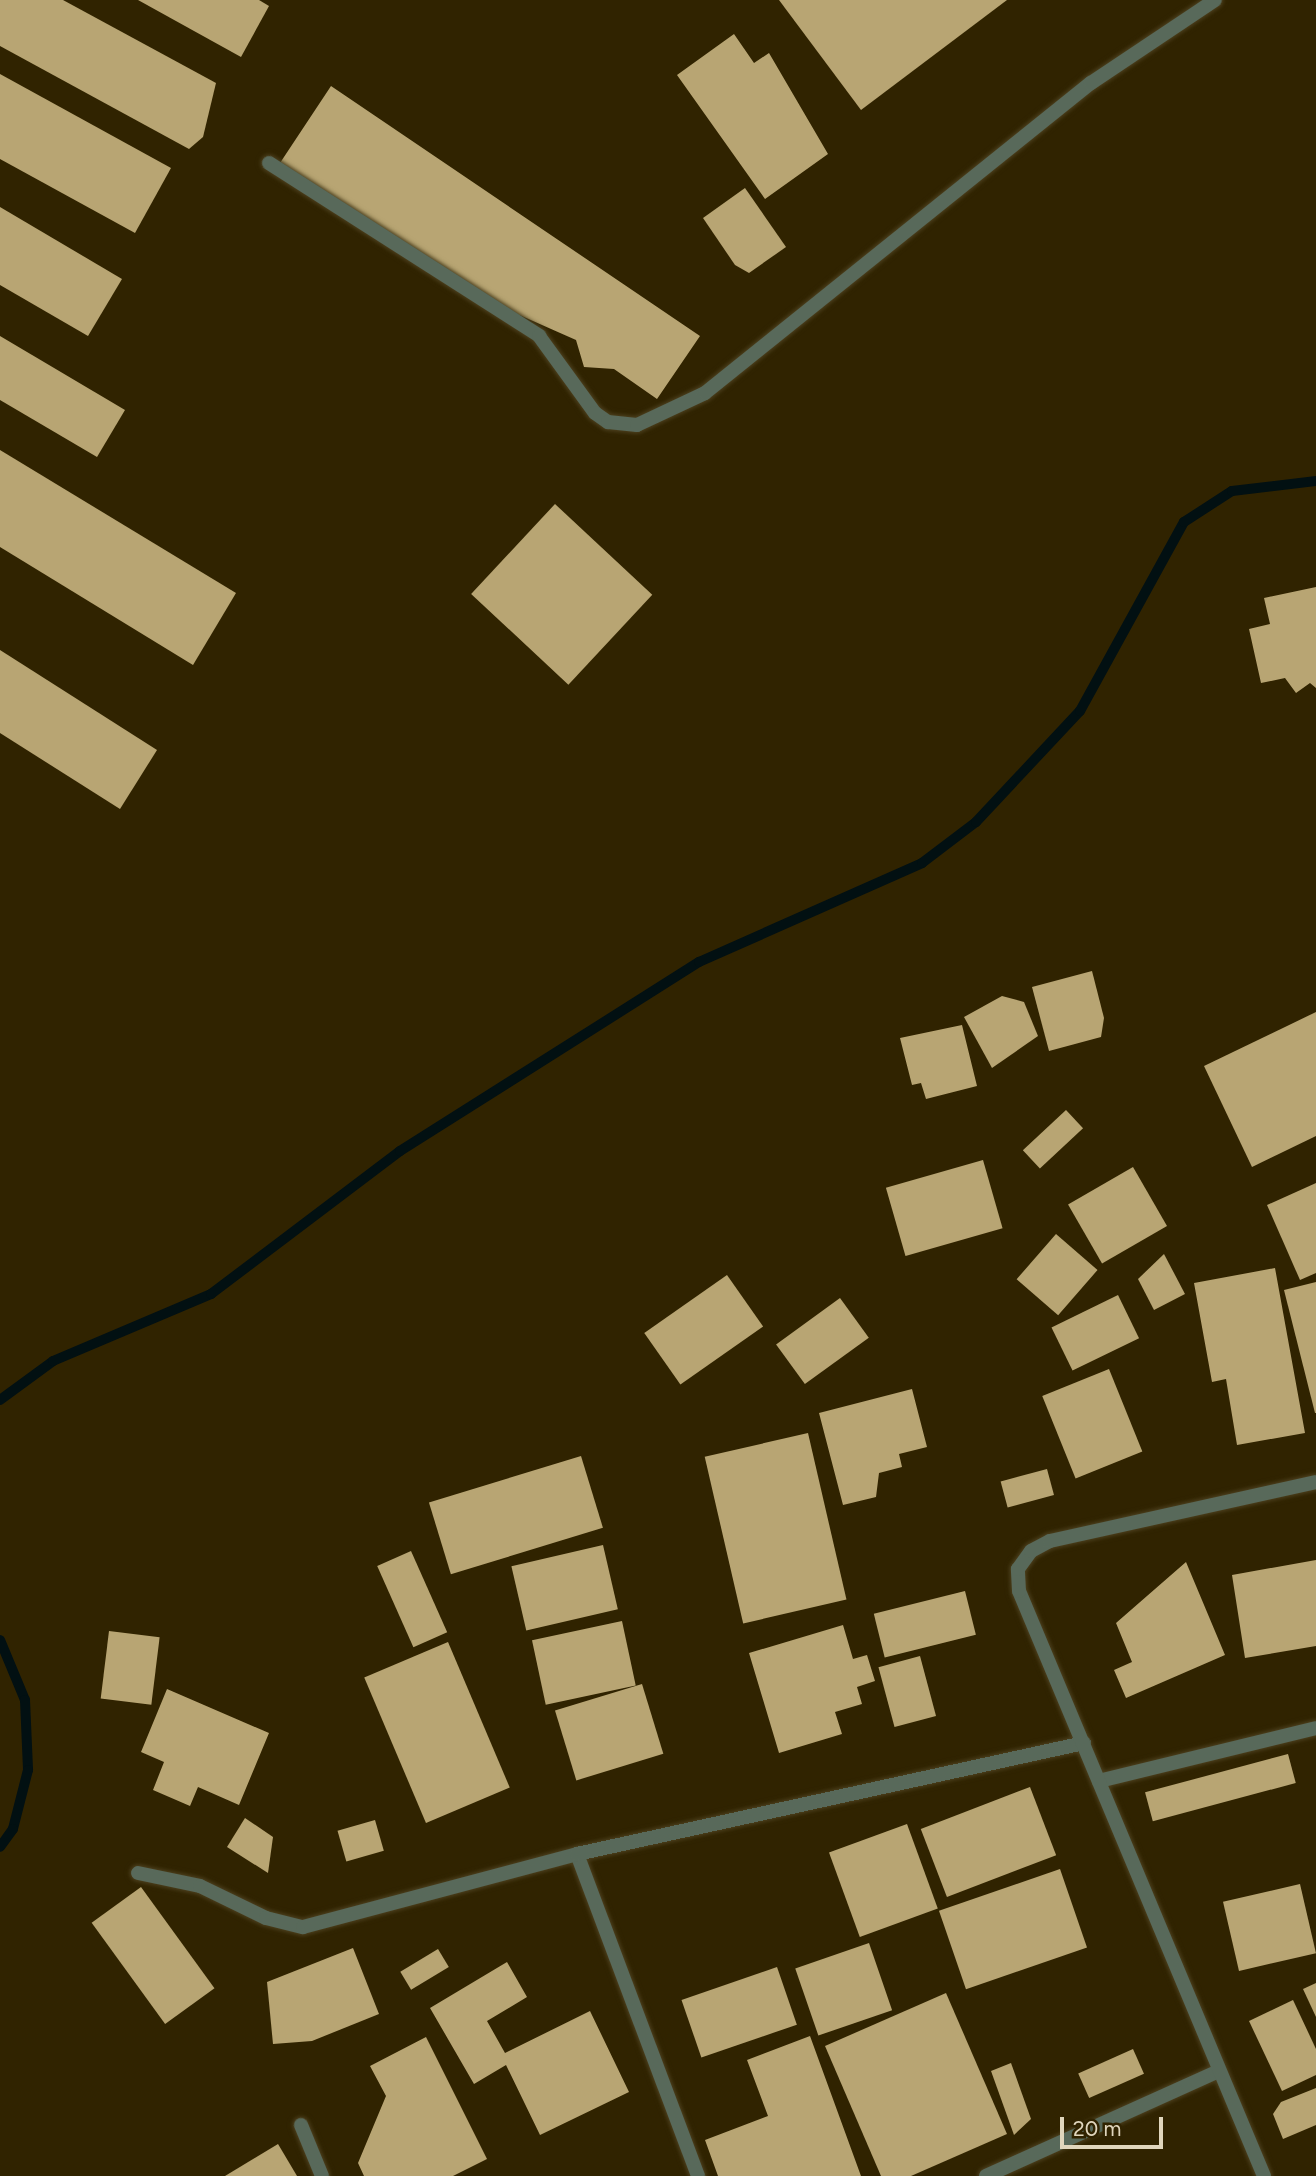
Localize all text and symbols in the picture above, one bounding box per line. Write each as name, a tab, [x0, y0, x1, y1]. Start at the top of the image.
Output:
scale bar	[1064, 2102, 1167, 2146]
text: 20 m	[1073, 2116, 1121, 2141]

